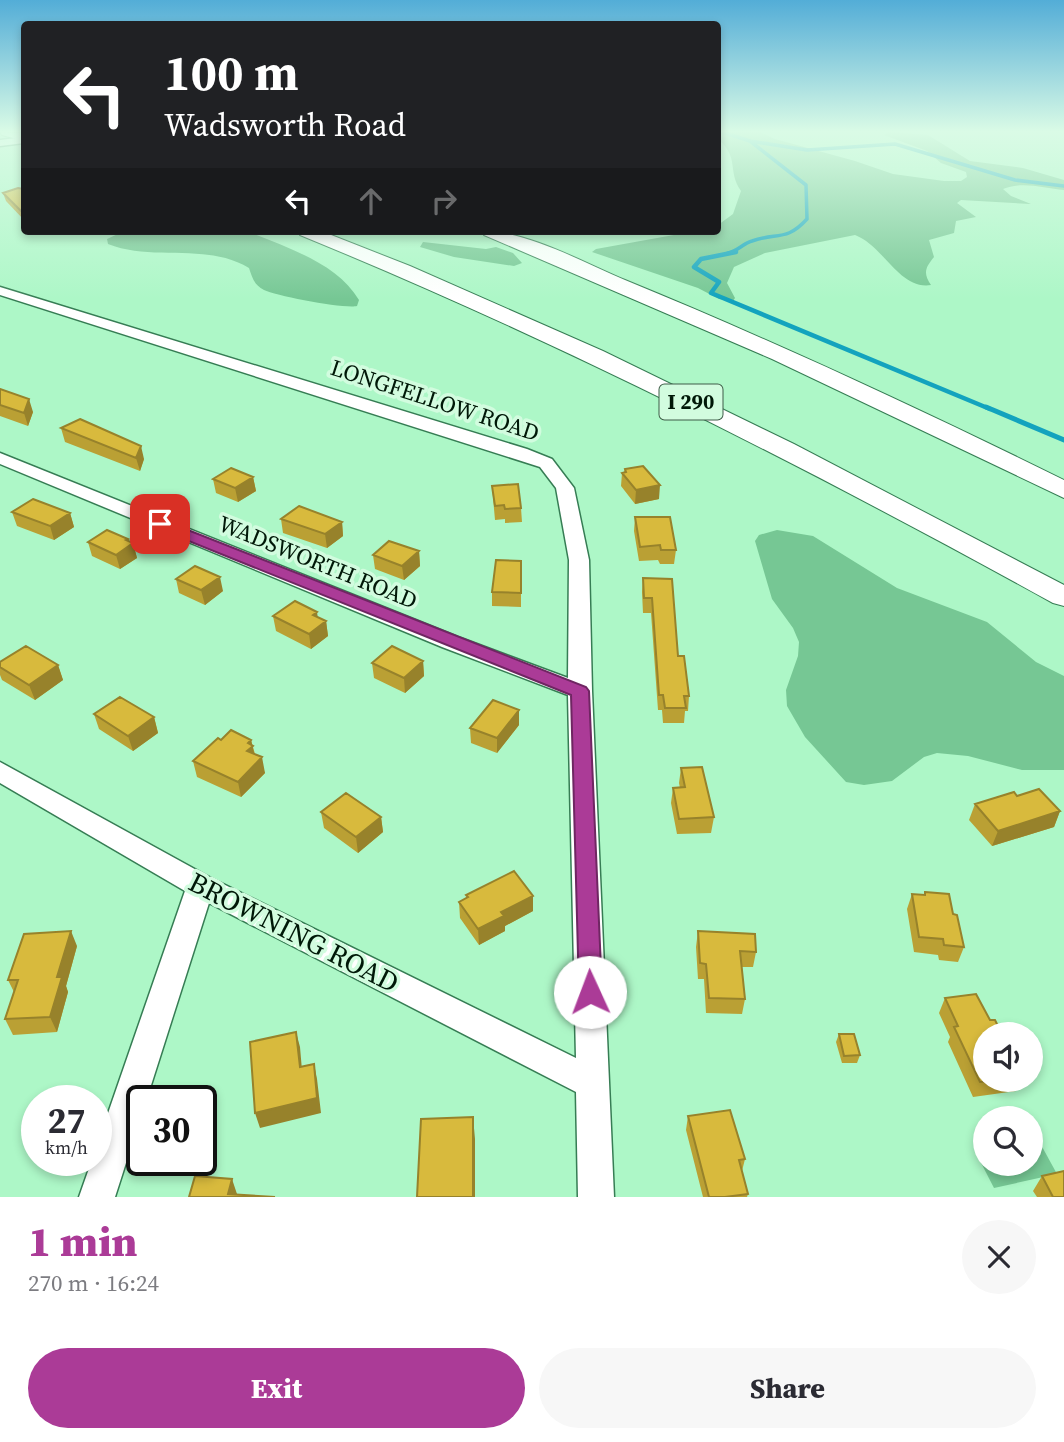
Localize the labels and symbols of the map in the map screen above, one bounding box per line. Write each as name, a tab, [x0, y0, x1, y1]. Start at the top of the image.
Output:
street label: LONGFELLOW ROAD	[326, 351, 544, 449]
road number: I 290	[660, 384, 722, 420]
pin	[130, 494, 190, 554]
street label: WADSWORTH ROAD	[214, 507, 422, 617]
street label: BROWNING ROAD	[182, 863, 406, 1001]
position arrow	[553, 955, 627, 1029]
speed limit sign: 30	[126, 1085, 217, 1176]

